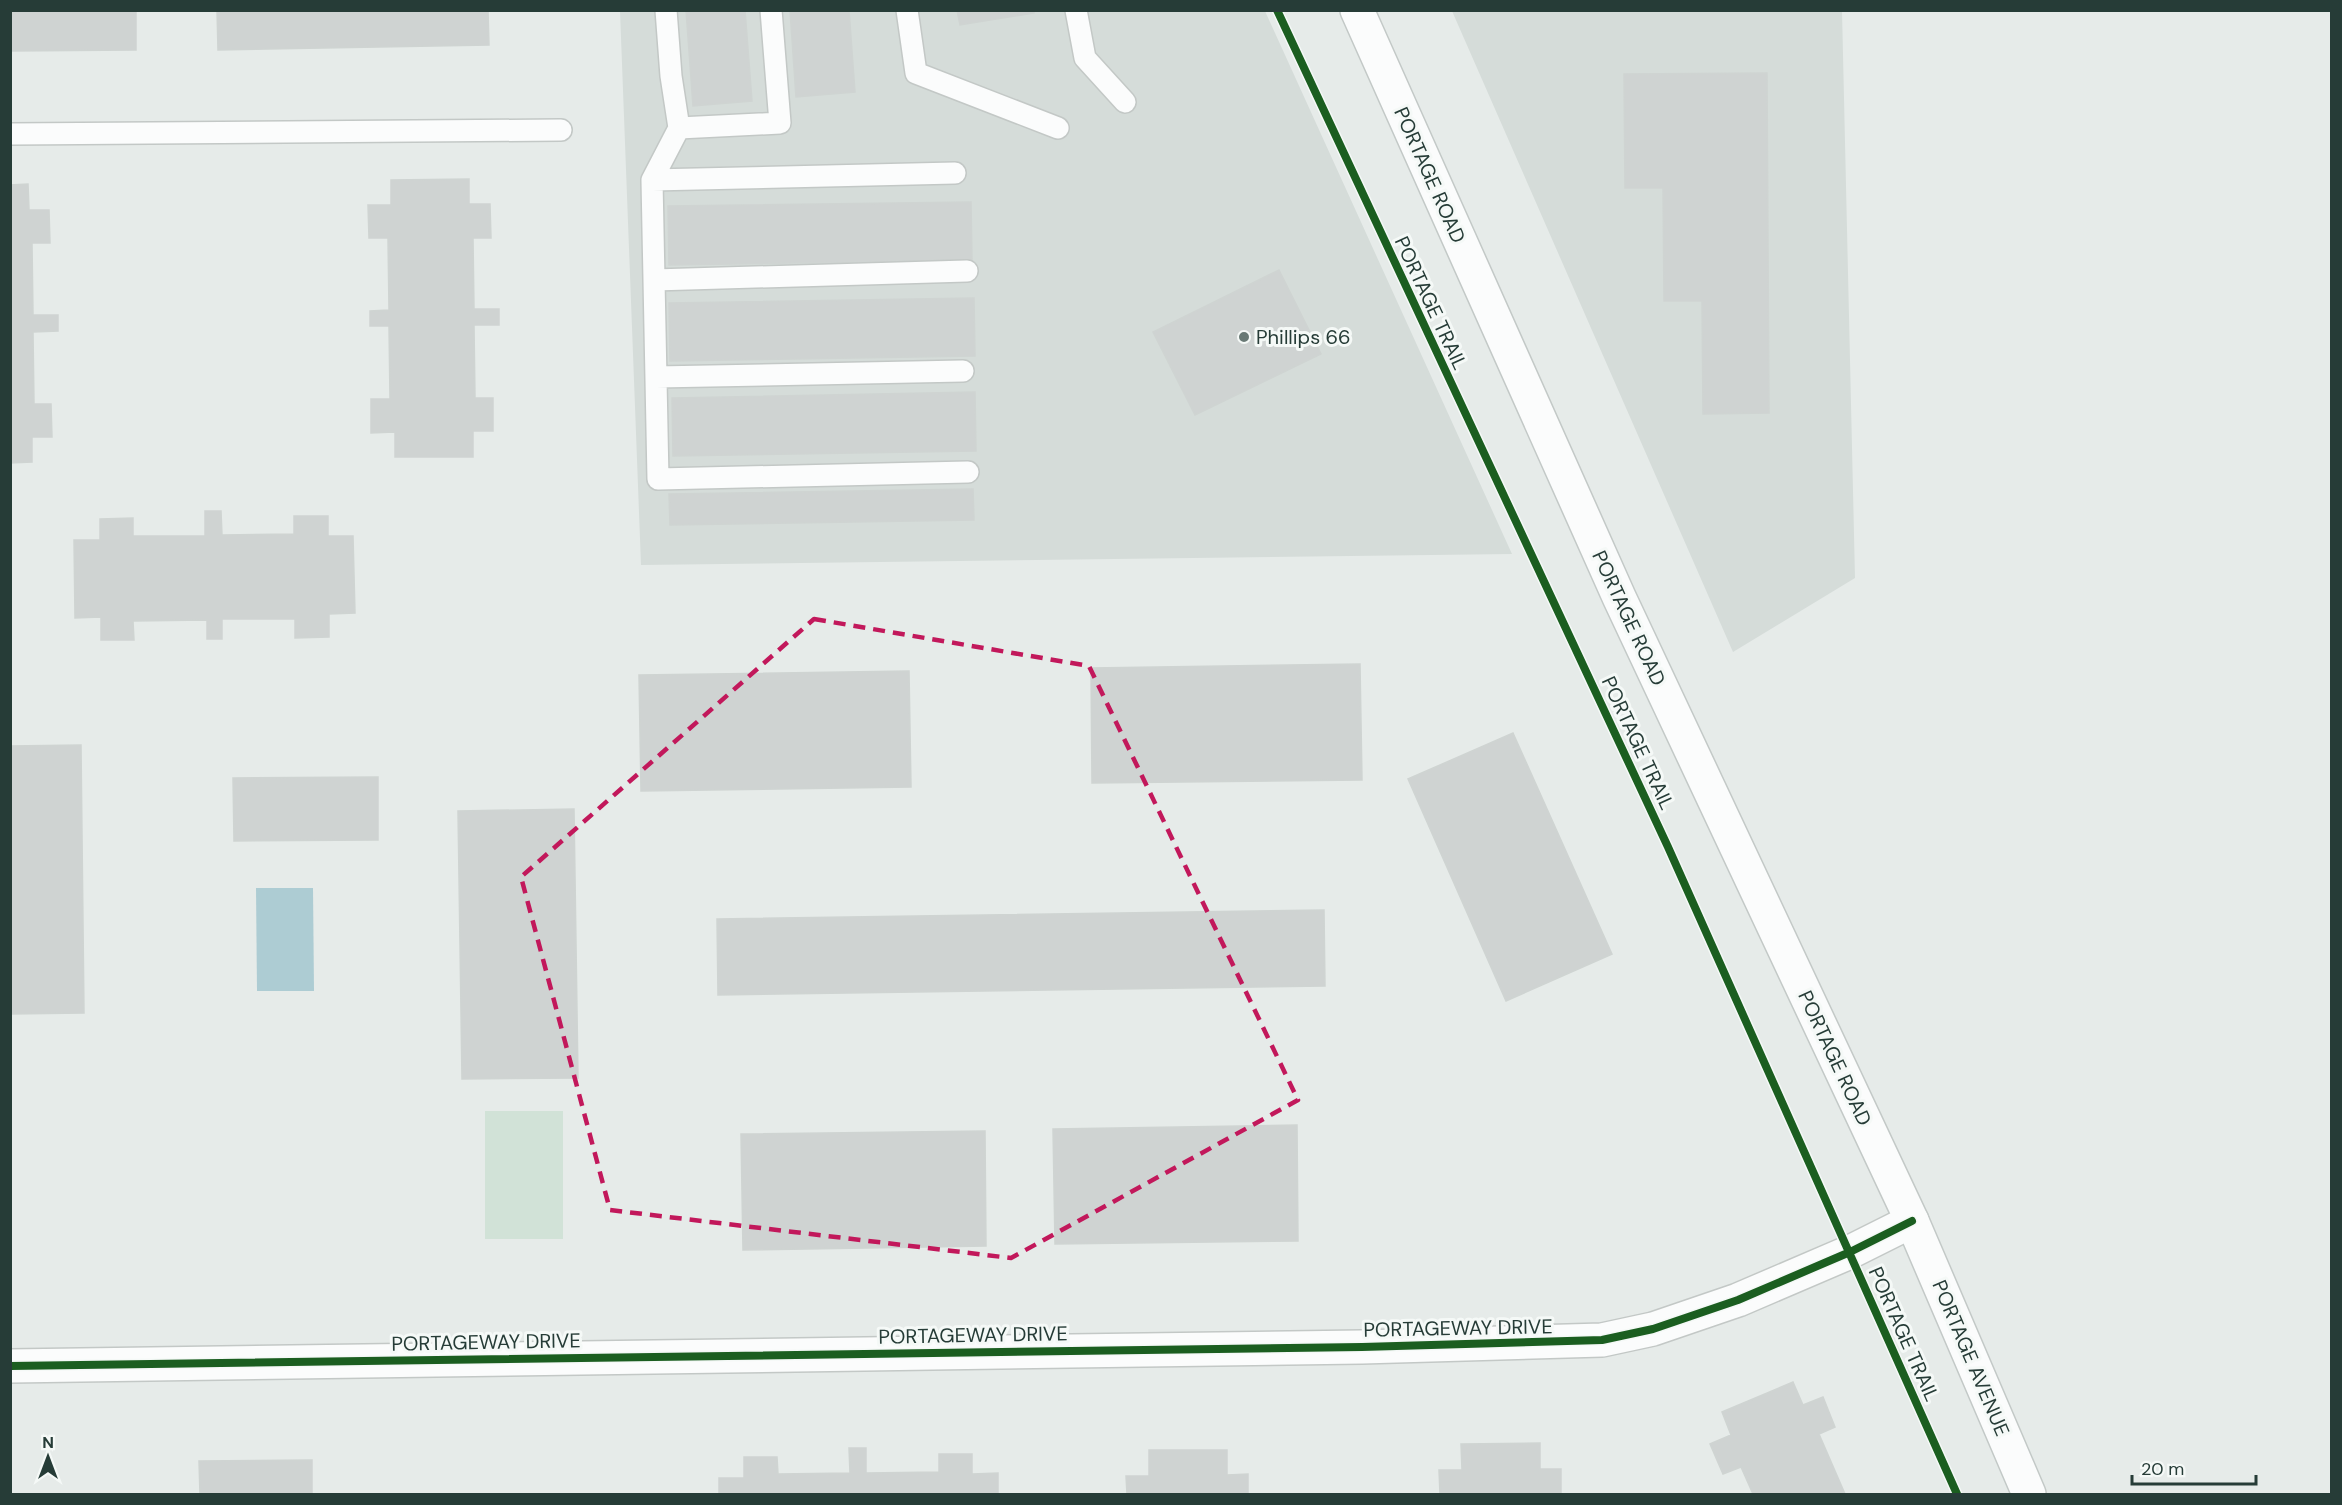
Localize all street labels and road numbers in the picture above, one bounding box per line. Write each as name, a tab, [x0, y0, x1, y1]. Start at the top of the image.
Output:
street label: PORTAGE ROAD	[1388, 103, 1472, 247]
street label: PORTAGE TRAIL	[1389, 232, 1473, 374]
street label: PORTAGE ROAD	[1586, 546, 1672, 690]
street label: PORTAGE TRAIL	[1596, 672, 1680, 814]
street label: PORTAGE ROAD	[1792, 986, 1878, 1130]
street label: PORTAGE TRAIL	[1863, 1263, 1945, 1405]
street label: PORTAGE AVENUE	[1926, 1276, 2016, 1440]
street label: PORTAGEWAY DRIVE	[1363, 1313, 1553, 1343]
street label: PORTAGEWAY DRIVE	[878, 1320, 1068, 1350]
street label: PORTAGEWAY DRIVE	[391, 1327, 581, 1357]

